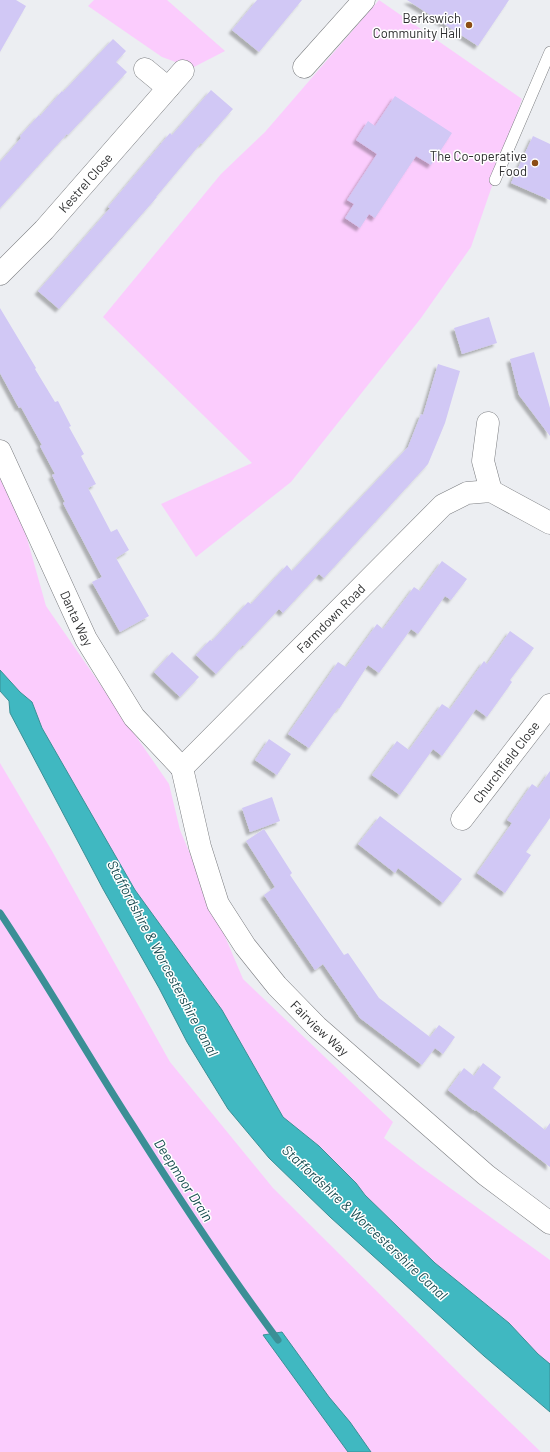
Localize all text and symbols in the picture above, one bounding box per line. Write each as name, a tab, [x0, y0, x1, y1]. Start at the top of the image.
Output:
place label: Berkswich Community Hall	[373, 10, 461, 41]
marker: Berkswich Community Hall	[464, 20, 474, 30]
place label: The Co-operative Food	[430, 148, 527, 179]
street label: Kestrel Close	[55, 150, 116, 216]
marker: The Co-operative Food	[530, 158, 540, 168]
street label: Farmdown Road	[293, 580, 368, 656]
street label: Danta Way	[57, 588, 96, 649]
street label: Churchfield Close	[469, 718, 543, 806]
water label: Staffordshire & Worcestershire Canal	[104, 857, 222, 1059]
street label: Fairview Way	[287, 997, 352, 1059]
water label: Deepmoor Drain	[151, 1135, 217, 1225]
water label: Staffordshire & Worcestershire Canal	[279, 1141, 451, 1303]

